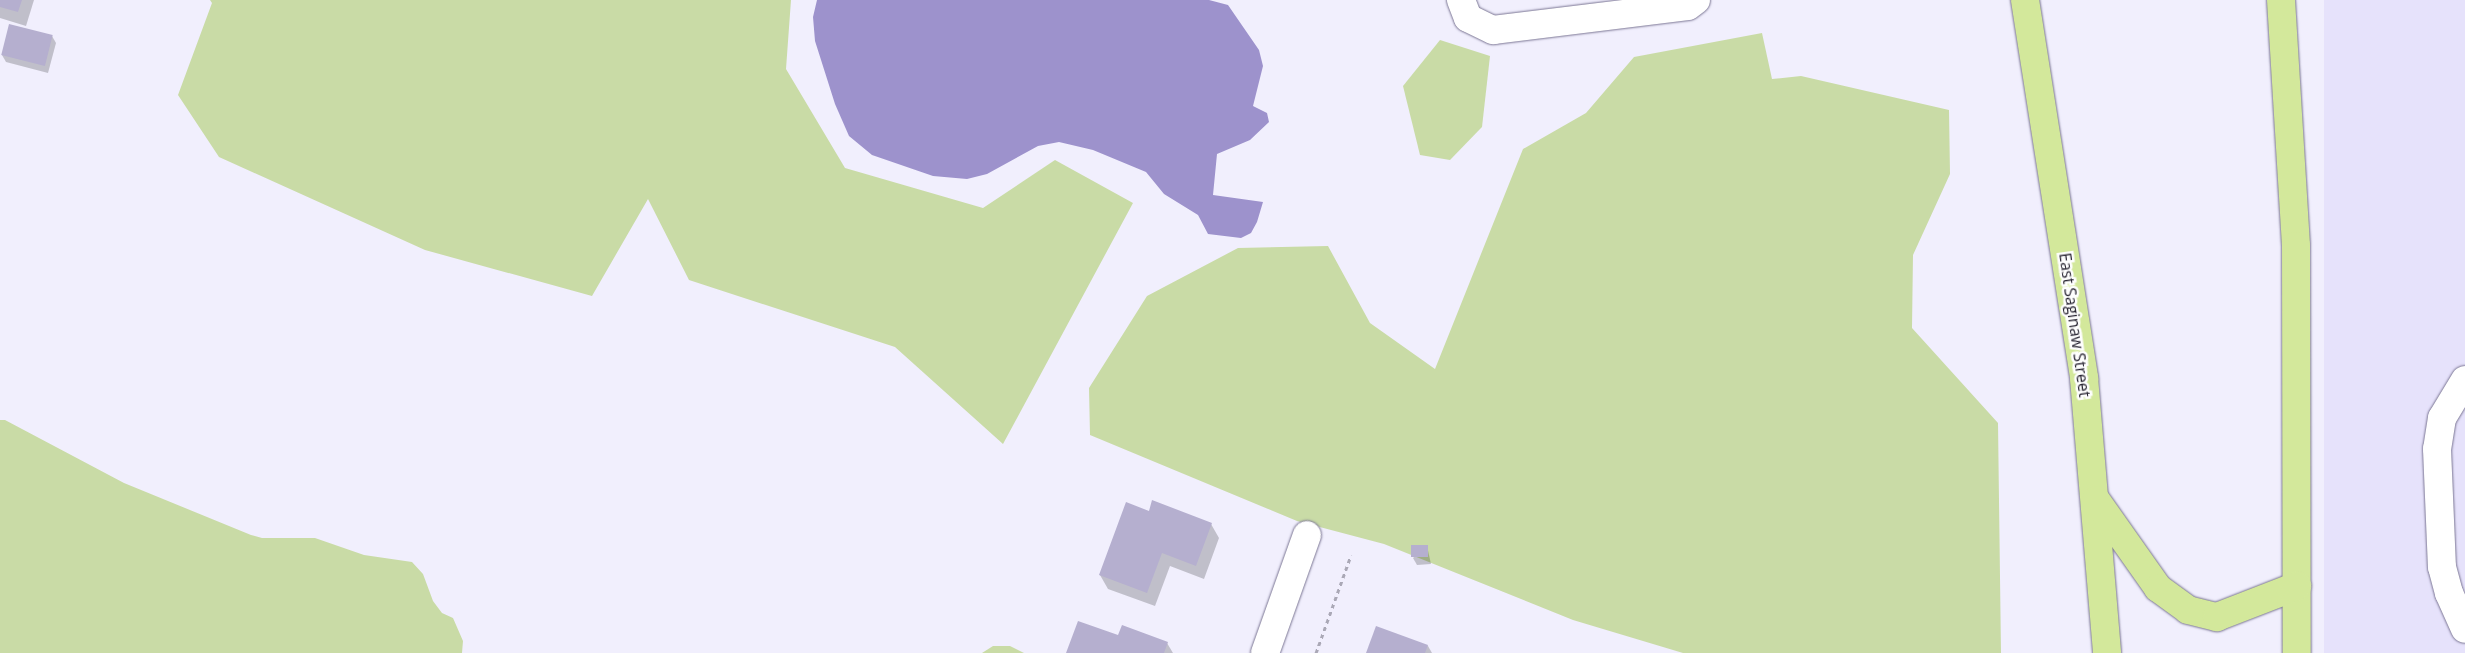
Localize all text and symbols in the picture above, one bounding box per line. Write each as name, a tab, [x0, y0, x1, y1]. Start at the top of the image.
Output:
street label: East Saginaw Street	[2055, 252, 2095, 398]

